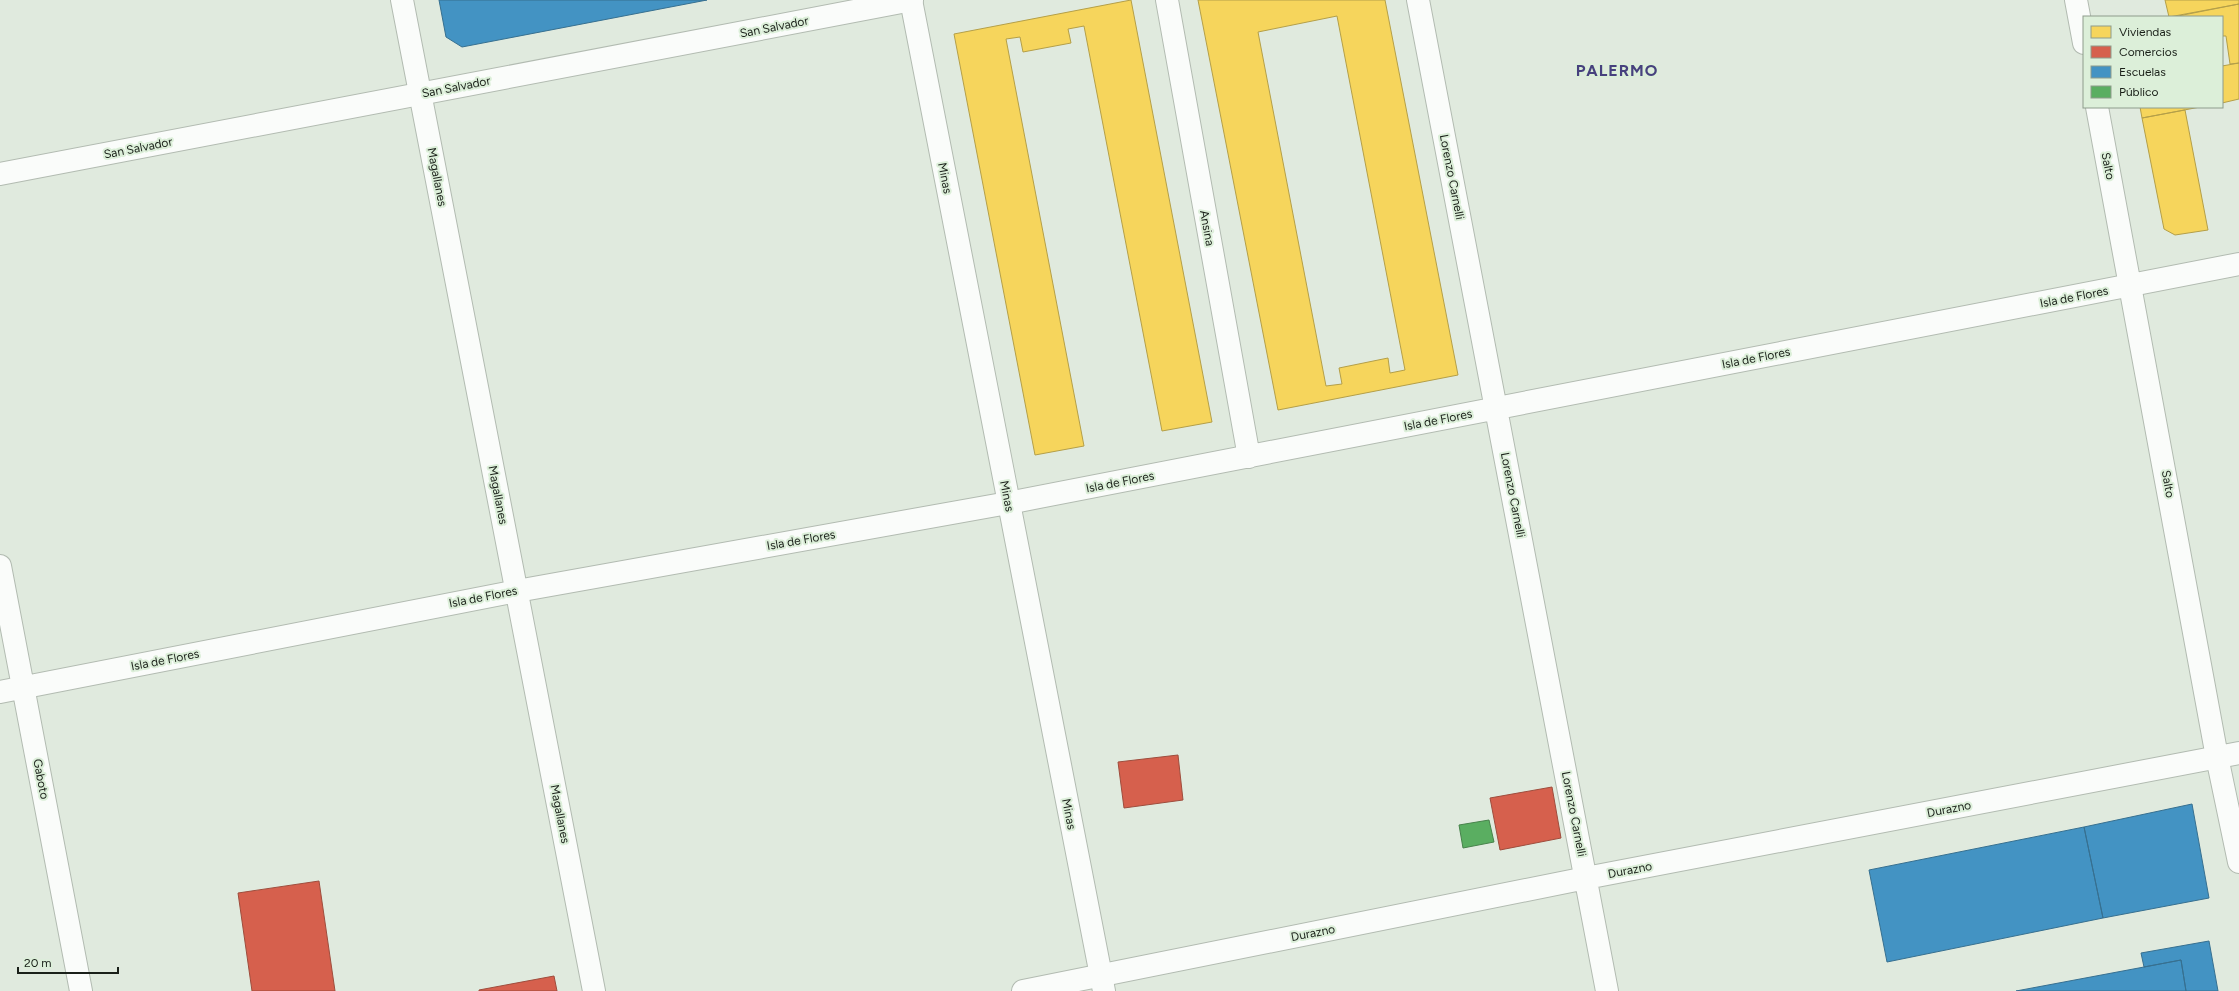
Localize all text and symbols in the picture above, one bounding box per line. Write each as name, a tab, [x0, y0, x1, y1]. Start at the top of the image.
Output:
street label: San Salvador	[739, 13, 809, 41]
legend	[2083, 16, 2223, 108]
text: Viviendas	[2119, 25, 2172, 39]
text: Comercios	[2119, 45, 2178, 59]
district label: PALERMO	[1576, 61, 1658, 80]
text: Escuelas	[2119, 65, 2166, 79]
street label: San Salvador	[421, 73, 491, 101]
text: Público	[2119, 85, 2159, 99]
street label: Lorenzo Carnelli	[1437, 133, 1467, 221]
street label: San Salvador	[103, 134, 173, 162]
street label: Magallanes	[424, 146, 450, 208]
street label: Salto	[2098, 151, 2118, 181]
street label: Minas	[935, 161, 955, 195]
street label: Ansina	[1197, 209, 1217, 247]
street label: Isla de Flores	[2039, 283, 2110, 310]
street label: Isla de Flores	[1721, 344, 1792, 371]
street label: Isla de Flores	[1403, 406, 1474, 433]
street label: Lorenzo Carnelli	[1498, 451, 1528, 539]
street label: Magallanes	[485, 464, 511, 526]
street label: Isla de Flores	[1085, 468, 1156, 495]
street label: Salto	[2159, 469, 2177, 499]
street label: Minas	[997, 479, 1017, 513]
street label: Isla de Flores	[766, 527, 837, 553]
street label: Isla de Flores	[448, 583, 519, 610]
street label: Isla de Flores	[130, 646, 201, 673]
street label: Gaboto	[30, 758, 52, 800]
street label: Lorenzo Carnelli	[1559, 770, 1589, 858]
street label: Magallanes	[547, 783, 573, 845]
street label: Minas	[1059, 797, 1079, 831]
street label: Durazno	[1926, 798, 1972, 820]
street label: Durazno	[1607, 859, 1653, 881]
street label: Durazno	[1290, 922, 1336, 944]
scale bar	[18, 949, 118, 975]
text: 20 m	[24, 956, 52, 970]

